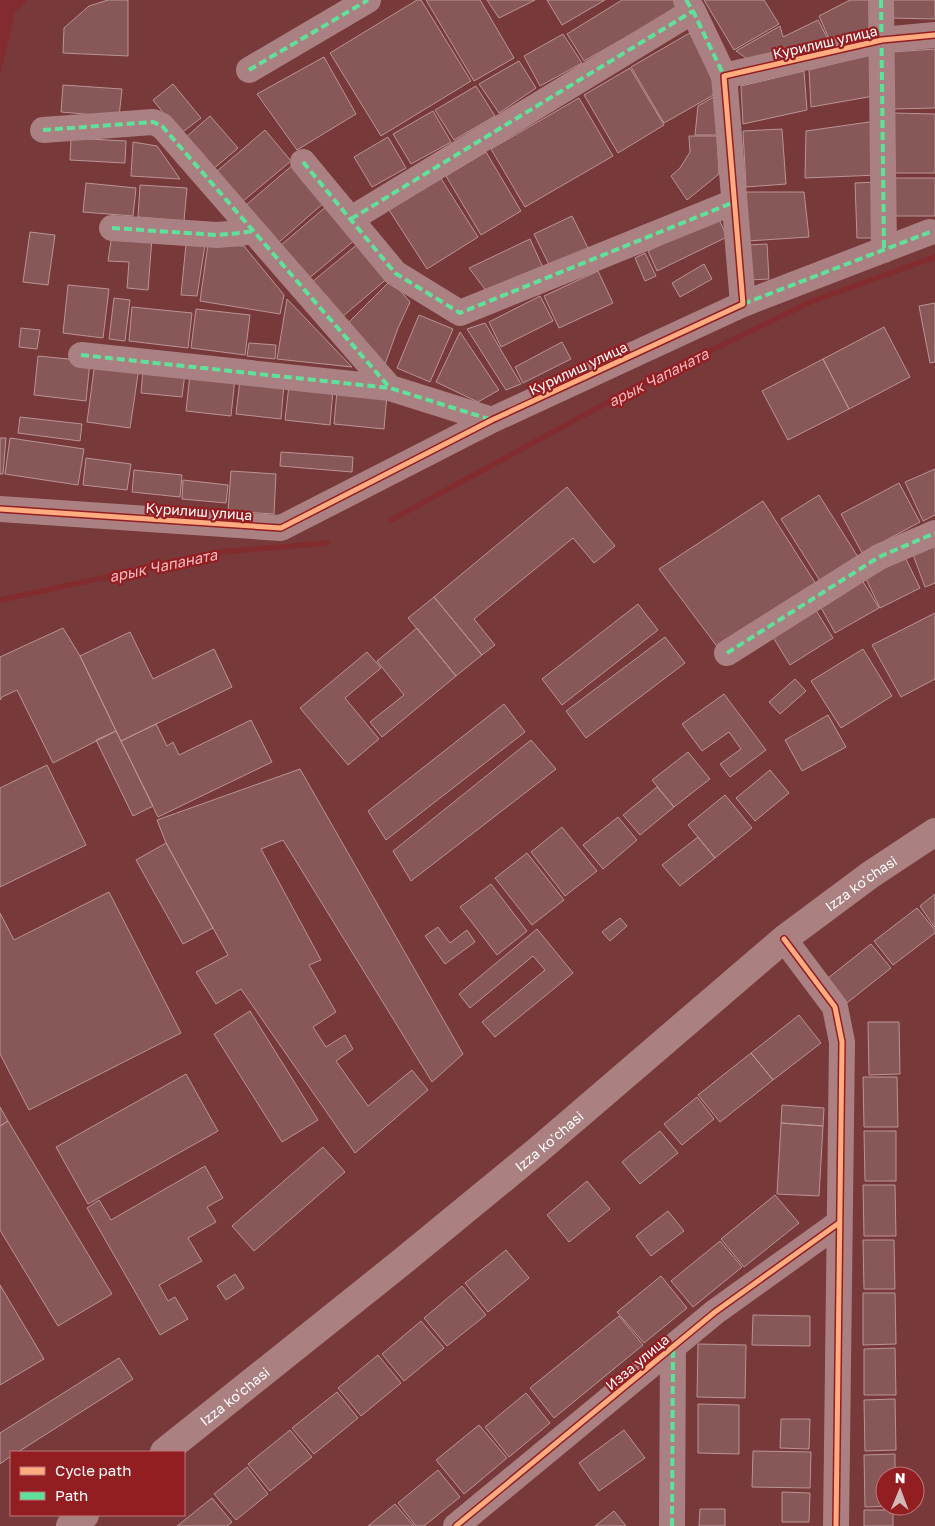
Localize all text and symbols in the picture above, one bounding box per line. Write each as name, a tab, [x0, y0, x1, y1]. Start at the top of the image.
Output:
street label: Курилиш улица	[771, 22, 879, 62]
street label: Курилиш улица	[526, 338, 630, 398]
water label: арык Чапаната	[605, 344, 712, 410]
street label: Курилиш улица	[145, 499, 253, 523]
water label: арык Чапаната	[107, 545, 219, 585]
street label: Izza ko'chasi	[821, 851, 900, 914]
street label: Izza ko'chasi	[511, 1107, 586, 1174]
street label: Изза улица	[602, 1330, 672, 1394]
street label: Izza ko'chasi	[196, 1363, 273, 1429]
legend	[10, 1451, 185, 1516]
text: Cycle path	[55, 1461, 131, 1479]
north arrow	[875, 1466, 925, 1516]
text: N	[895, 1469, 906, 1486]
text: Path	[55, 1486, 88, 1504]

